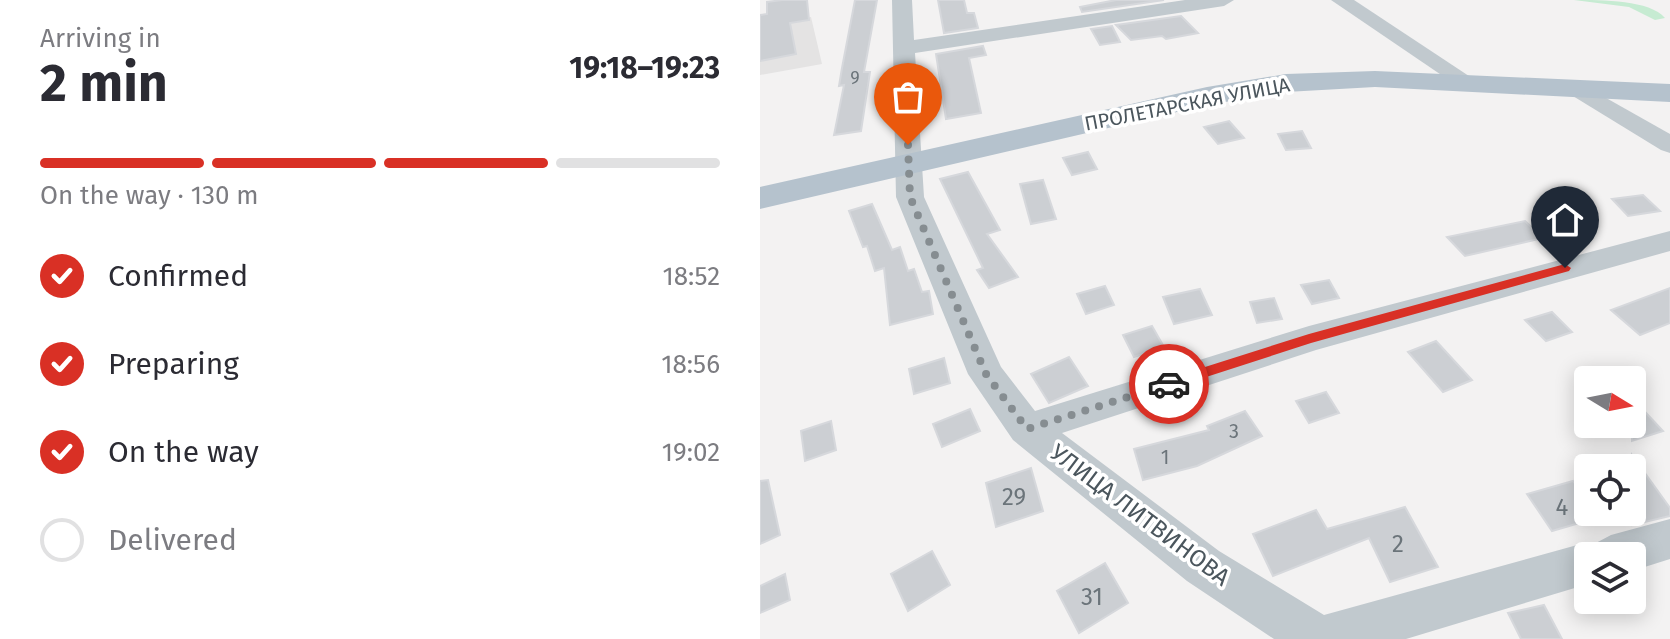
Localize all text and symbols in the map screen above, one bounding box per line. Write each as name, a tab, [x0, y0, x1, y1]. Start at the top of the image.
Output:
text: Arriving in	[40, 23, 161, 54]
text: 19:18–19:23	[569, 50, 720, 86]
text: 2 min	[40, 52, 168, 115]
pin	[874, 63, 942, 145]
house number: 9	[850, 67, 860, 89]
street label: ПРОЛЕТАРСКАЯ УЛИЦА	[1082, 72, 1292, 136]
icon: bag	[886, 75, 930, 119]
text: On the way · 130 m	[40, 180, 259, 211]
pin	[1531, 186, 1599, 268]
icon: home	[1543, 198, 1587, 242]
icon: check	[40, 254, 84, 298]
text: Confirmed	[108, 258, 248, 294]
text: 18:52	[662, 261, 720, 292]
icon: check	[40, 342, 84, 386]
courier	[1129, 344, 1209, 424]
text: Preparing	[108, 346, 239, 382]
text: 18:56	[661, 349, 720, 380]
icon: car	[1147, 362, 1191, 406]
north arrow	[1574, 366, 1646, 438]
map controls	[1574, 366, 1646, 614]
house number: 3	[1229, 419, 1239, 443]
icon: check	[40, 430, 84, 474]
text: On the way	[108, 434, 259, 470]
text: 19:02	[662, 437, 720, 468]
street label: УЛИЦА ЛИТВИНОВА	[1045, 438, 1235, 592]
house number: 1	[1161, 445, 1169, 469]
button: locate	[1574, 454, 1646, 526]
house number: 29	[1002, 483, 1026, 511]
house number: 4	[1556, 493, 1569, 521]
text: Delivered	[108, 522, 237, 558]
house number: 2	[1392, 530, 1404, 558]
button: layers	[1574, 542, 1646, 614]
house number: 31	[1081, 583, 1103, 611]

